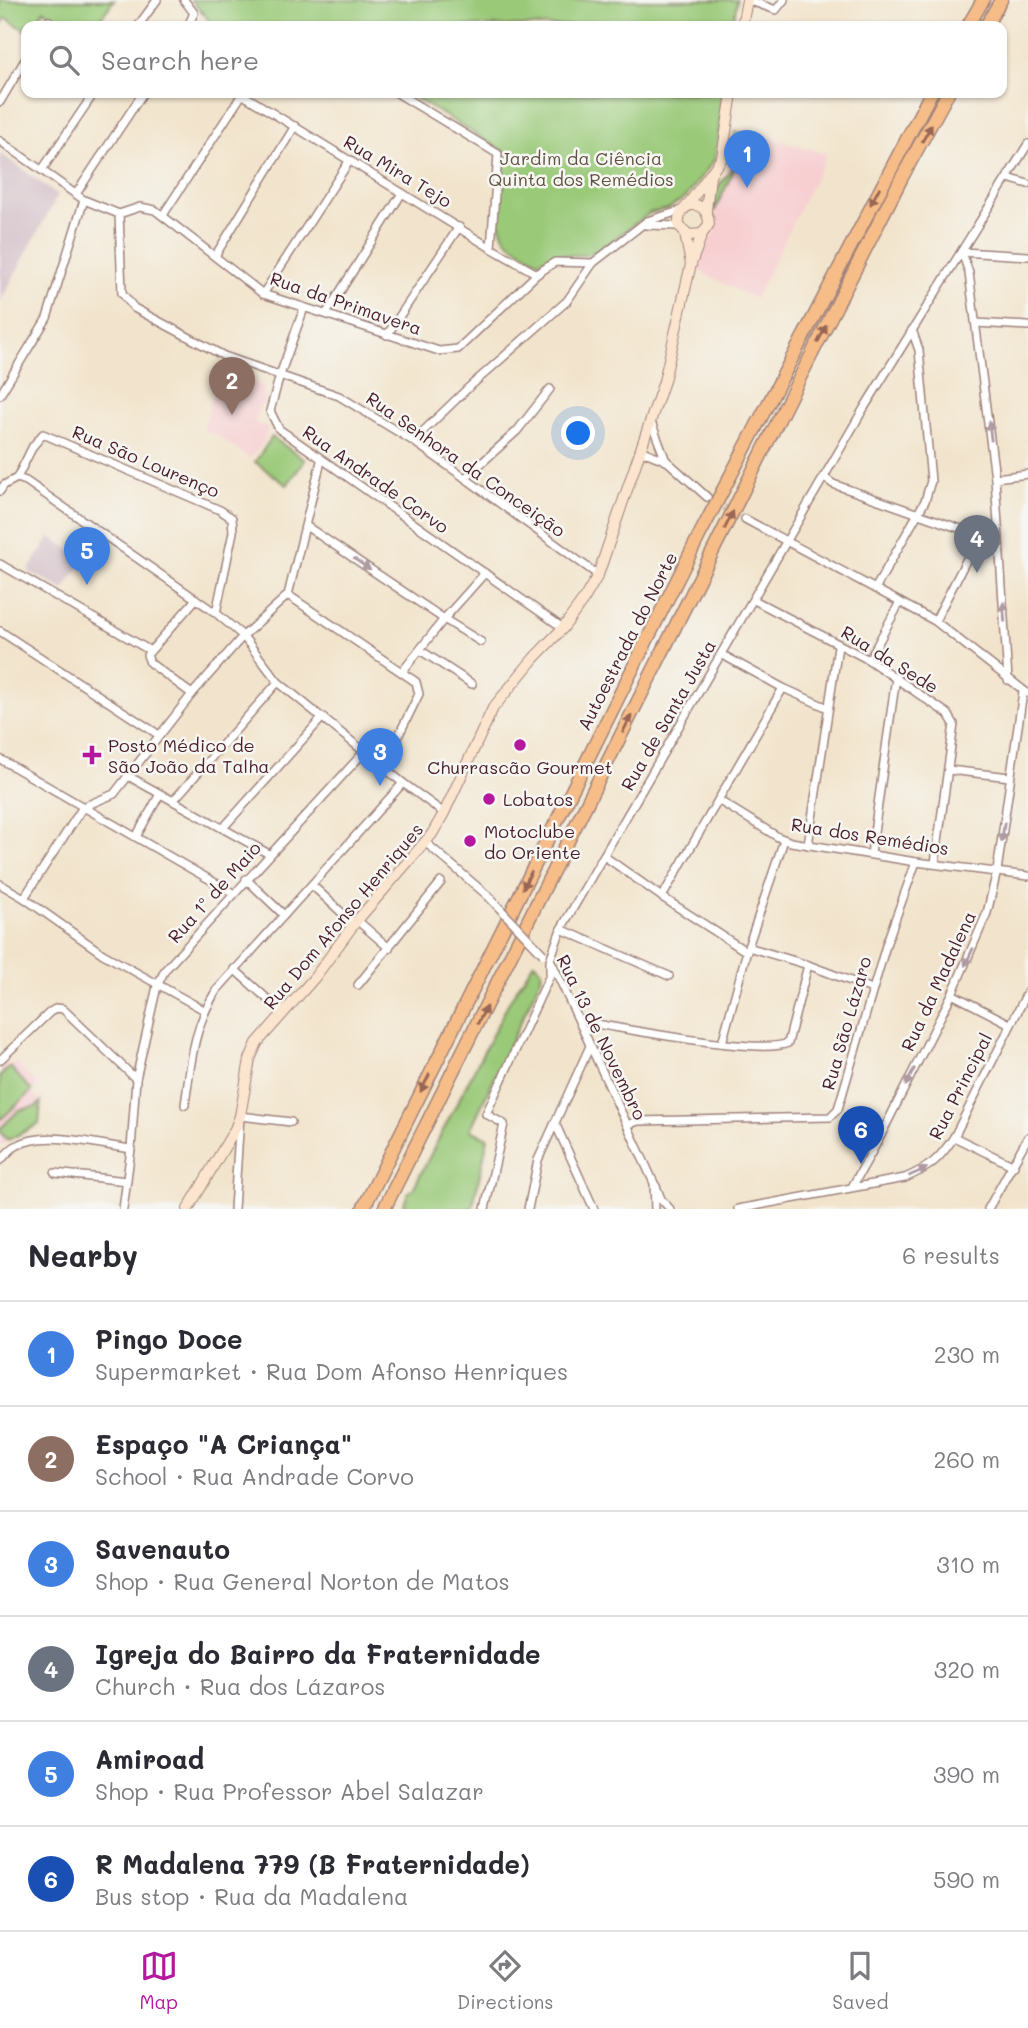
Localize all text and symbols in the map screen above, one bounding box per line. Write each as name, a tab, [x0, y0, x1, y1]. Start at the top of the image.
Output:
search box	[21, 21, 1007, 98]
icon: search	[45, 41, 83, 79]
text: Search here	[101, 43, 259, 77]
one-way arrow	[920, 122, 932, 142]
street label: Rua Mira Tejo	[339, 129, 457, 213]
pin: 1	[724, 130, 770, 188]
park label: Jardim da Ciência Quinta dos Remédios	[488, 146, 674, 191]
one-way arrow	[869, 186, 881, 206]
street label: Rua da Primavera	[267, 266, 425, 340]
one-way arrow	[815, 324, 827, 344]
pin: 2	[209, 357, 255, 415]
street label: Rua Senhora da Conceição	[362, 386, 571, 542]
your location	[561, 416, 595, 450]
street label: Rua São Lourenço	[69, 419, 223, 503]
street label: Rua Andrade Corvo	[298, 419, 454, 539]
one-way arrow	[984, 419, 995, 441]
one-way arrow	[724, 510, 735, 530]
pin: 4	[954, 515, 1000, 573]
pin: 5	[64, 527, 110, 585]
street label: Autoestrada do Norte	[572, 548, 682, 734]
one-way arrow	[353, 557, 371, 571]
one-way arrow	[998, 601, 1009, 623]
street label: Rua da Sede	[837, 620, 943, 698]
street label: Rua de Santa Justa	[615, 635, 721, 795]
one-way arrow	[622, 714, 633, 734]
pin: 3	[357, 728, 403, 786]
place label: Posto Médico de São João da Talha	[108, 733, 270, 778]
marker: Churrascão Gourmet	[512, 737, 528, 753]
marker: Posto Médico de São João da Talha	[82, 745, 102, 765]
place label: Churrascão Gourmet	[427, 755, 613, 779]
place label: Lobatos	[503, 787, 573, 811]
marker: Lobatos	[481, 791, 497, 807]
street label: Rua dos Remédios	[789, 812, 951, 860]
street label: Rua Dom Afonso Henriques	[258, 818, 428, 1014]
place label: Motoclube do Oriente	[484, 819, 581, 864]
one-way arrow	[997, 821, 1008, 843]
marker: Motoclube do Oriente	[462, 833, 478, 849]
street label: Rua 1º de Maio	[162, 836, 266, 948]
one-way arrow	[521, 870, 532, 890]
street label: Rua da Madalena	[895, 907, 981, 1055]
one-way arrow	[963, 947, 975, 967]
street label: Rua 13 de Novembro	[552, 950, 653, 1124]
street label: Rua São Lázaro	[815, 953, 877, 1093]
one-way arrow	[476, 1005, 487, 1025]
street label: Rua Principal	[923, 1029, 997, 1143]
one-way arrow	[904, 1067, 915, 1087]
one-way arrow	[420, 1074, 432, 1094]
pin: 6	[838, 1106, 884, 1164]
one-way arrow	[908, 1166, 928, 1178]
text: Nearby	[28, 1235, 138, 1275]
text: 6 results	[902, 1240, 1000, 1270]
text: Pingo Doce	[95, 1322, 243, 1356]
text: 1	[46, 1339, 56, 1369]
text: 230 m	[934, 1339, 1000, 1369]
text: Supermarket · Rua Dom Afonso Henriques	[95, 1356, 568, 1386]
text: Espaço "A Criança"	[95, 1427, 352, 1461]
text: 2	[45, 1444, 57, 1474]
text: 260 m	[933, 1444, 1000, 1474]
text: School · Rua Andrade Corvo	[95, 1461, 414, 1491]
text: Savenauto	[95, 1532, 230, 1566]
text: 3	[44, 1549, 58, 1579]
text: 310 m	[936, 1549, 1000, 1579]
text: Shop · Rua General Norton de Matos	[95, 1566, 510, 1596]
text: Igreja do Bairro da Fraternidade	[95, 1637, 541, 1671]
text: 4	[44, 1654, 58, 1684]
text: 320 m	[934, 1654, 1000, 1684]
text: Church · Rua dos Lázaros	[95, 1671, 385, 1701]
text: Amiroad	[95, 1742, 204, 1776]
text: 5	[44, 1759, 58, 1789]
text: 390 m	[933, 1759, 1000, 1789]
text: Shop · Rua Professor Abel Salazar	[95, 1776, 484, 1806]
text: R Madalena 779 (B Fraternidade)	[95, 1847, 530, 1881]
text: 6	[44, 1864, 58, 1894]
text: 590 m	[933, 1864, 1000, 1894]
text: Bus stop · Rua da Madalena	[95, 1881, 408, 1911]
tab: Map	[139, 1947, 178, 2014]
tab: Directions	[457, 1947, 553, 2014]
tab: Saved	[832, 1947, 889, 2014]

